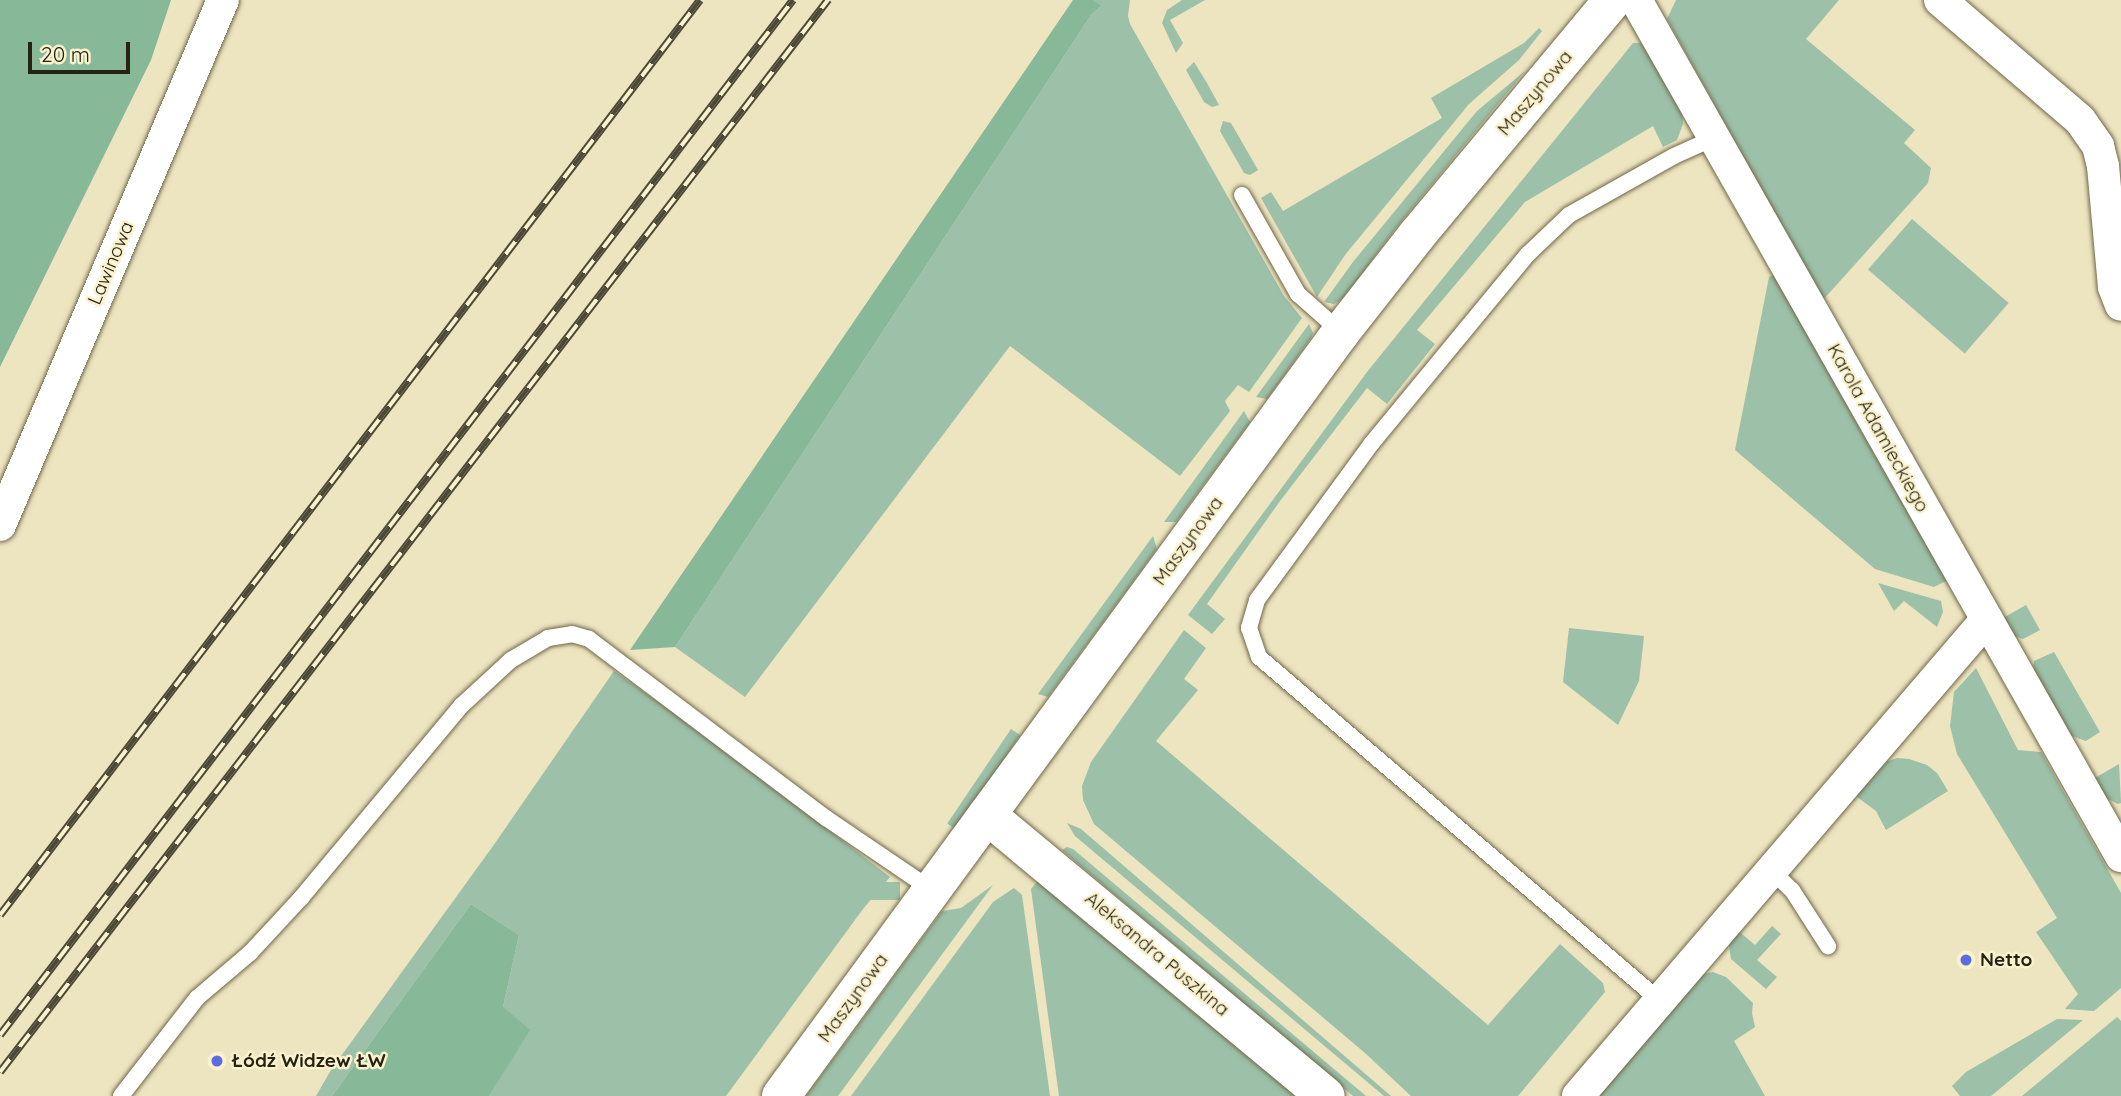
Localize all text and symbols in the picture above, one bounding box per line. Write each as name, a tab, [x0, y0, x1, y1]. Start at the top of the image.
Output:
scale bar	[32, 28, 133, 72]
text: 20 m	[41, 41, 90, 67]
street label: Maszynowa	[1493, 46, 1577, 140]
street label: Lawinowa	[83, 218, 139, 308]
street label: Karola Adamieckiego	[1822, 340, 1934, 516]
street label: Maszynowa	[1148, 492, 1228, 590]
street label: Aleksandra Puszkina	[1080, 887, 1234, 1021]
street label: Maszynowa	[813, 949, 893, 1047]
place label: Netto	[1980, 949, 2032, 971]
marker: Netto	[1958, 952, 1974, 968]
place label: Łódź Widzew ŁW	[231, 1050, 386, 1072]
marker: Łódź Widzew ŁW	[209, 1053, 225, 1069]

